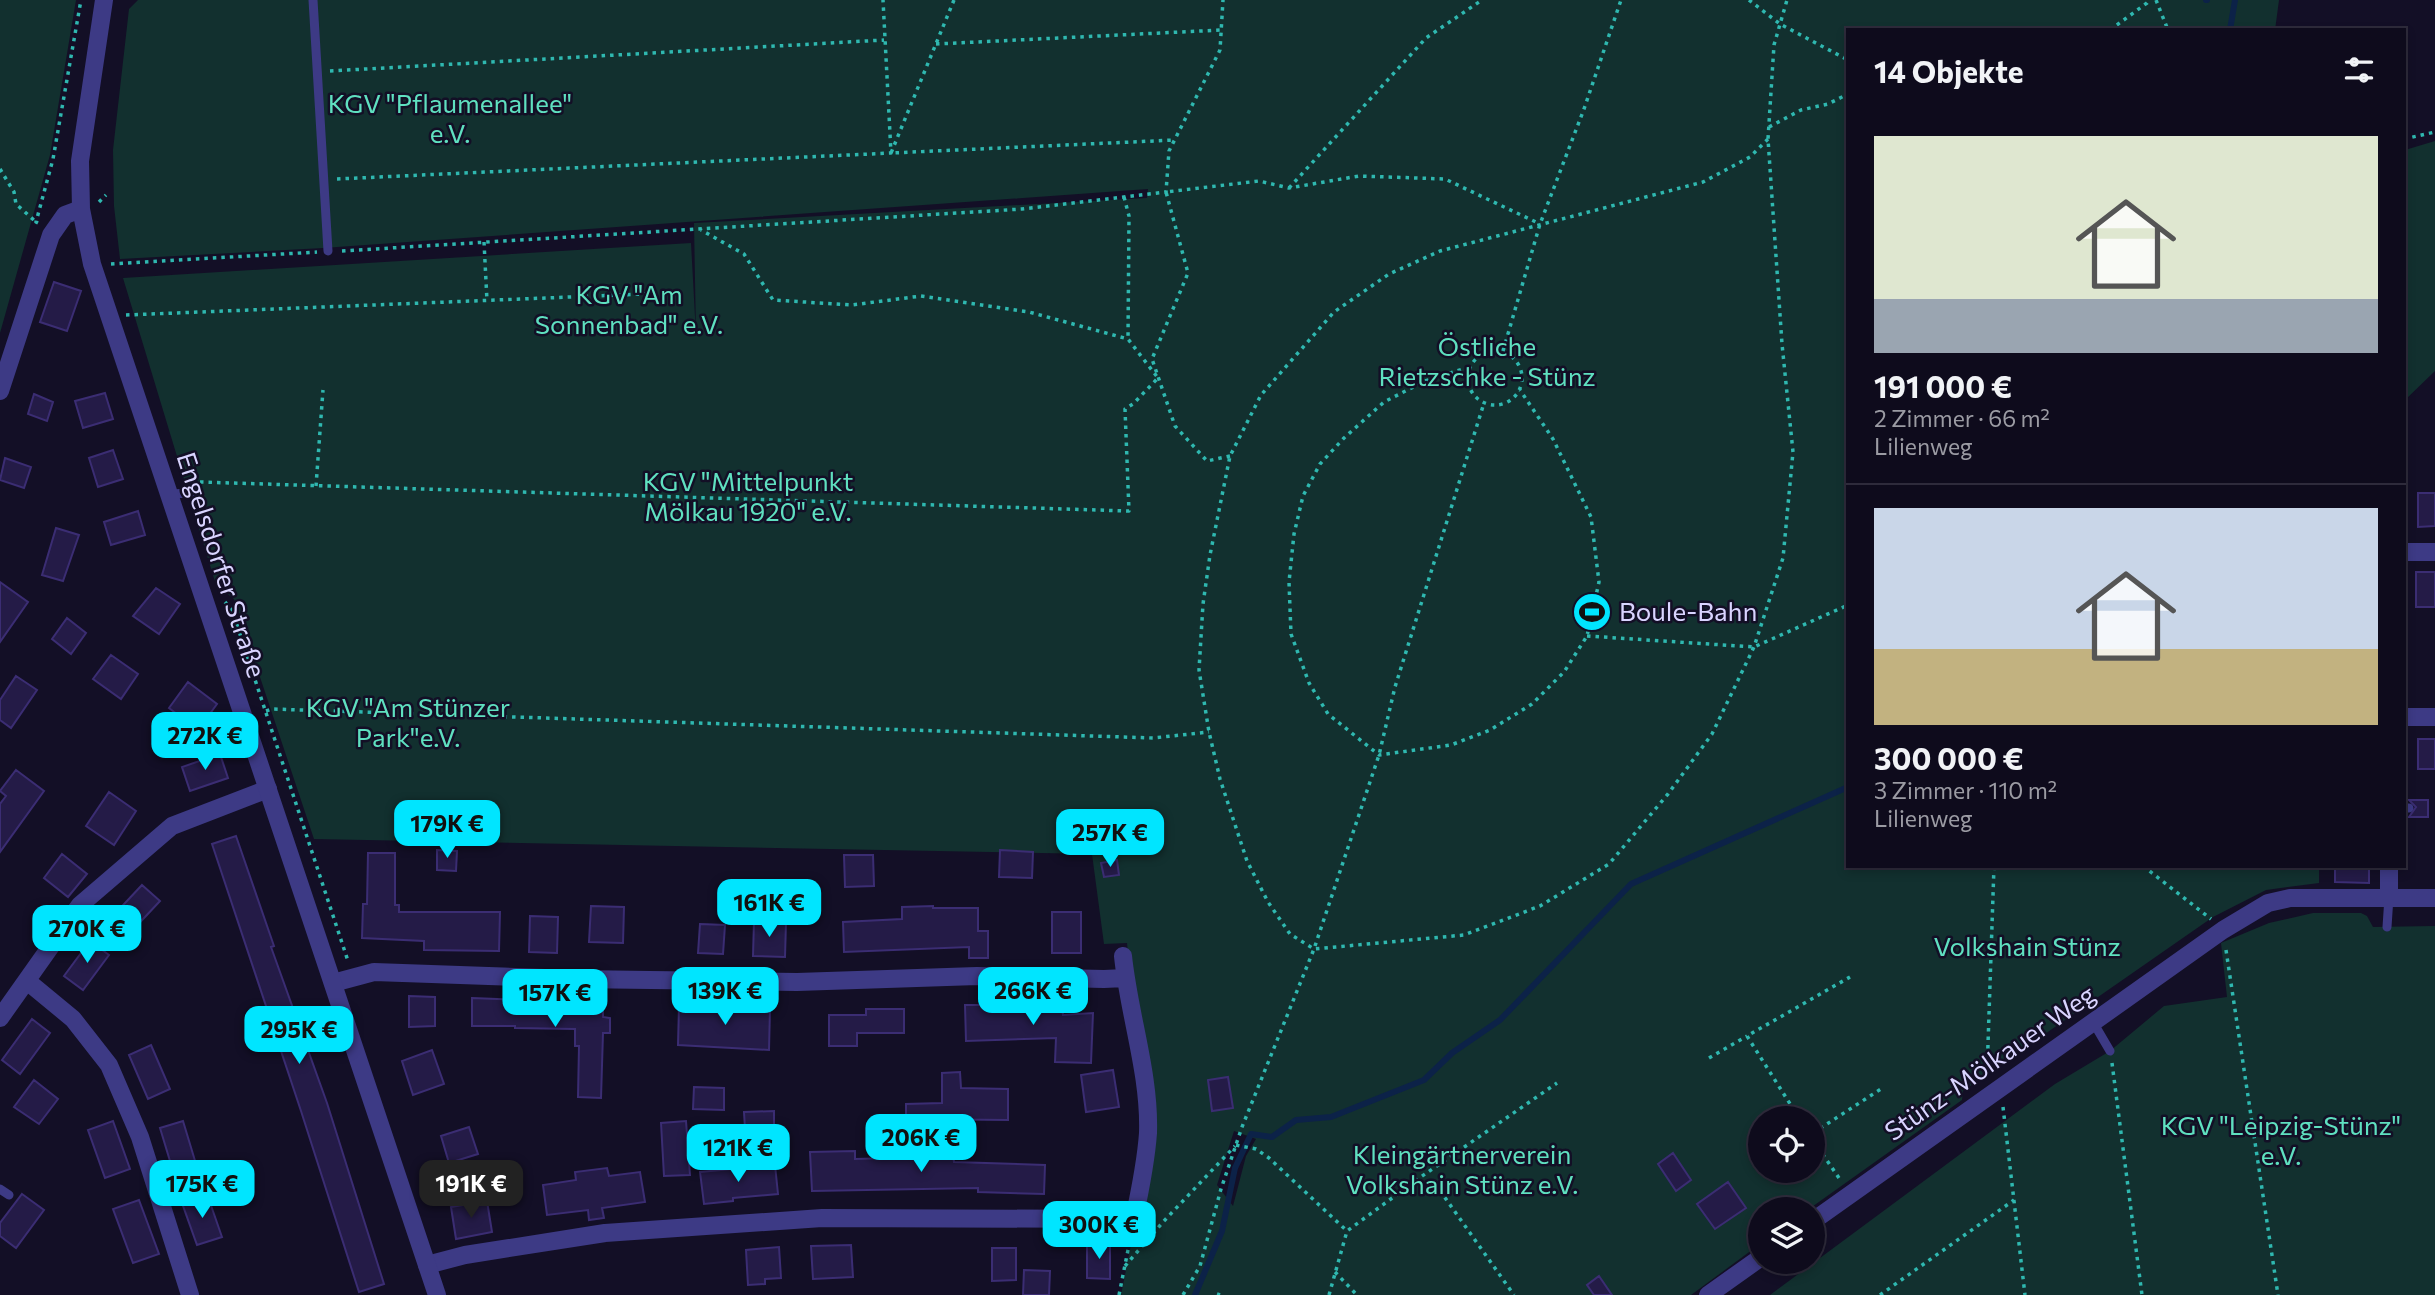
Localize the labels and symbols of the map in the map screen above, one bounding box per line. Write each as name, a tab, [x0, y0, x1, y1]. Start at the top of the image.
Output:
park label: KGV "Pflaumenallee" e.V.	[328, 87, 572, 148]
park label: KGV "Am Sonnenbad" e.V.	[535, 278, 723, 339]
park label: Östliche Rietzschke - Stünz	[1379, 330, 1595, 391]
street label: Engelsdorfer Straße	[171, 448, 273, 681]
park label: KGV "Mittelpunkt Mölkau 1920" e.V.	[643, 465, 853, 526]
sports icon: Boule-Bahn	[1571, 591, 1613, 633]
place label: Boule-Bahn	[1619, 595, 1757, 626]
park label: KGV "Am Stünzer Park"e.V.	[306, 691, 510, 752]
pin: 272K €	[148, 712, 262, 772]
pin: 179K €	[390, 800, 504, 860]
pin: 257K €	[1053, 810, 1167, 869]
pin: 161K €	[712, 880, 826, 939]
pin: 270K €	[30, 906, 144, 965]
park label: Volkshain Stünz	[1933, 930, 2121, 961]
pin: 139K €	[668, 968, 782, 1027]
pin: 266K €	[976, 968, 1090, 1027]
pin: 157K €	[498, 970, 612, 1029]
street label: Stünz-Mölkauer Weg	[1878, 977, 2100, 1146]
pin: 295K €	[242, 1006, 356, 1066]
park label: KGV "Leipzig-Stünz" e.V.	[2161, 1109, 2401, 1170]
pin: 206K €	[864, 1114, 978, 1174]
pin: 121K €	[681, 1124, 795, 1184]
park label: Kleingärtnerverein Volkshain Stünz e.V.	[1346, 1138, 1578, 1199]
pin: 175K €	[145, 1160, 259, 1220]
pin: 191K €	[414, 1160, 528, 1220]
pin: 300K €	[1042, 1202, 1156, 1261]

